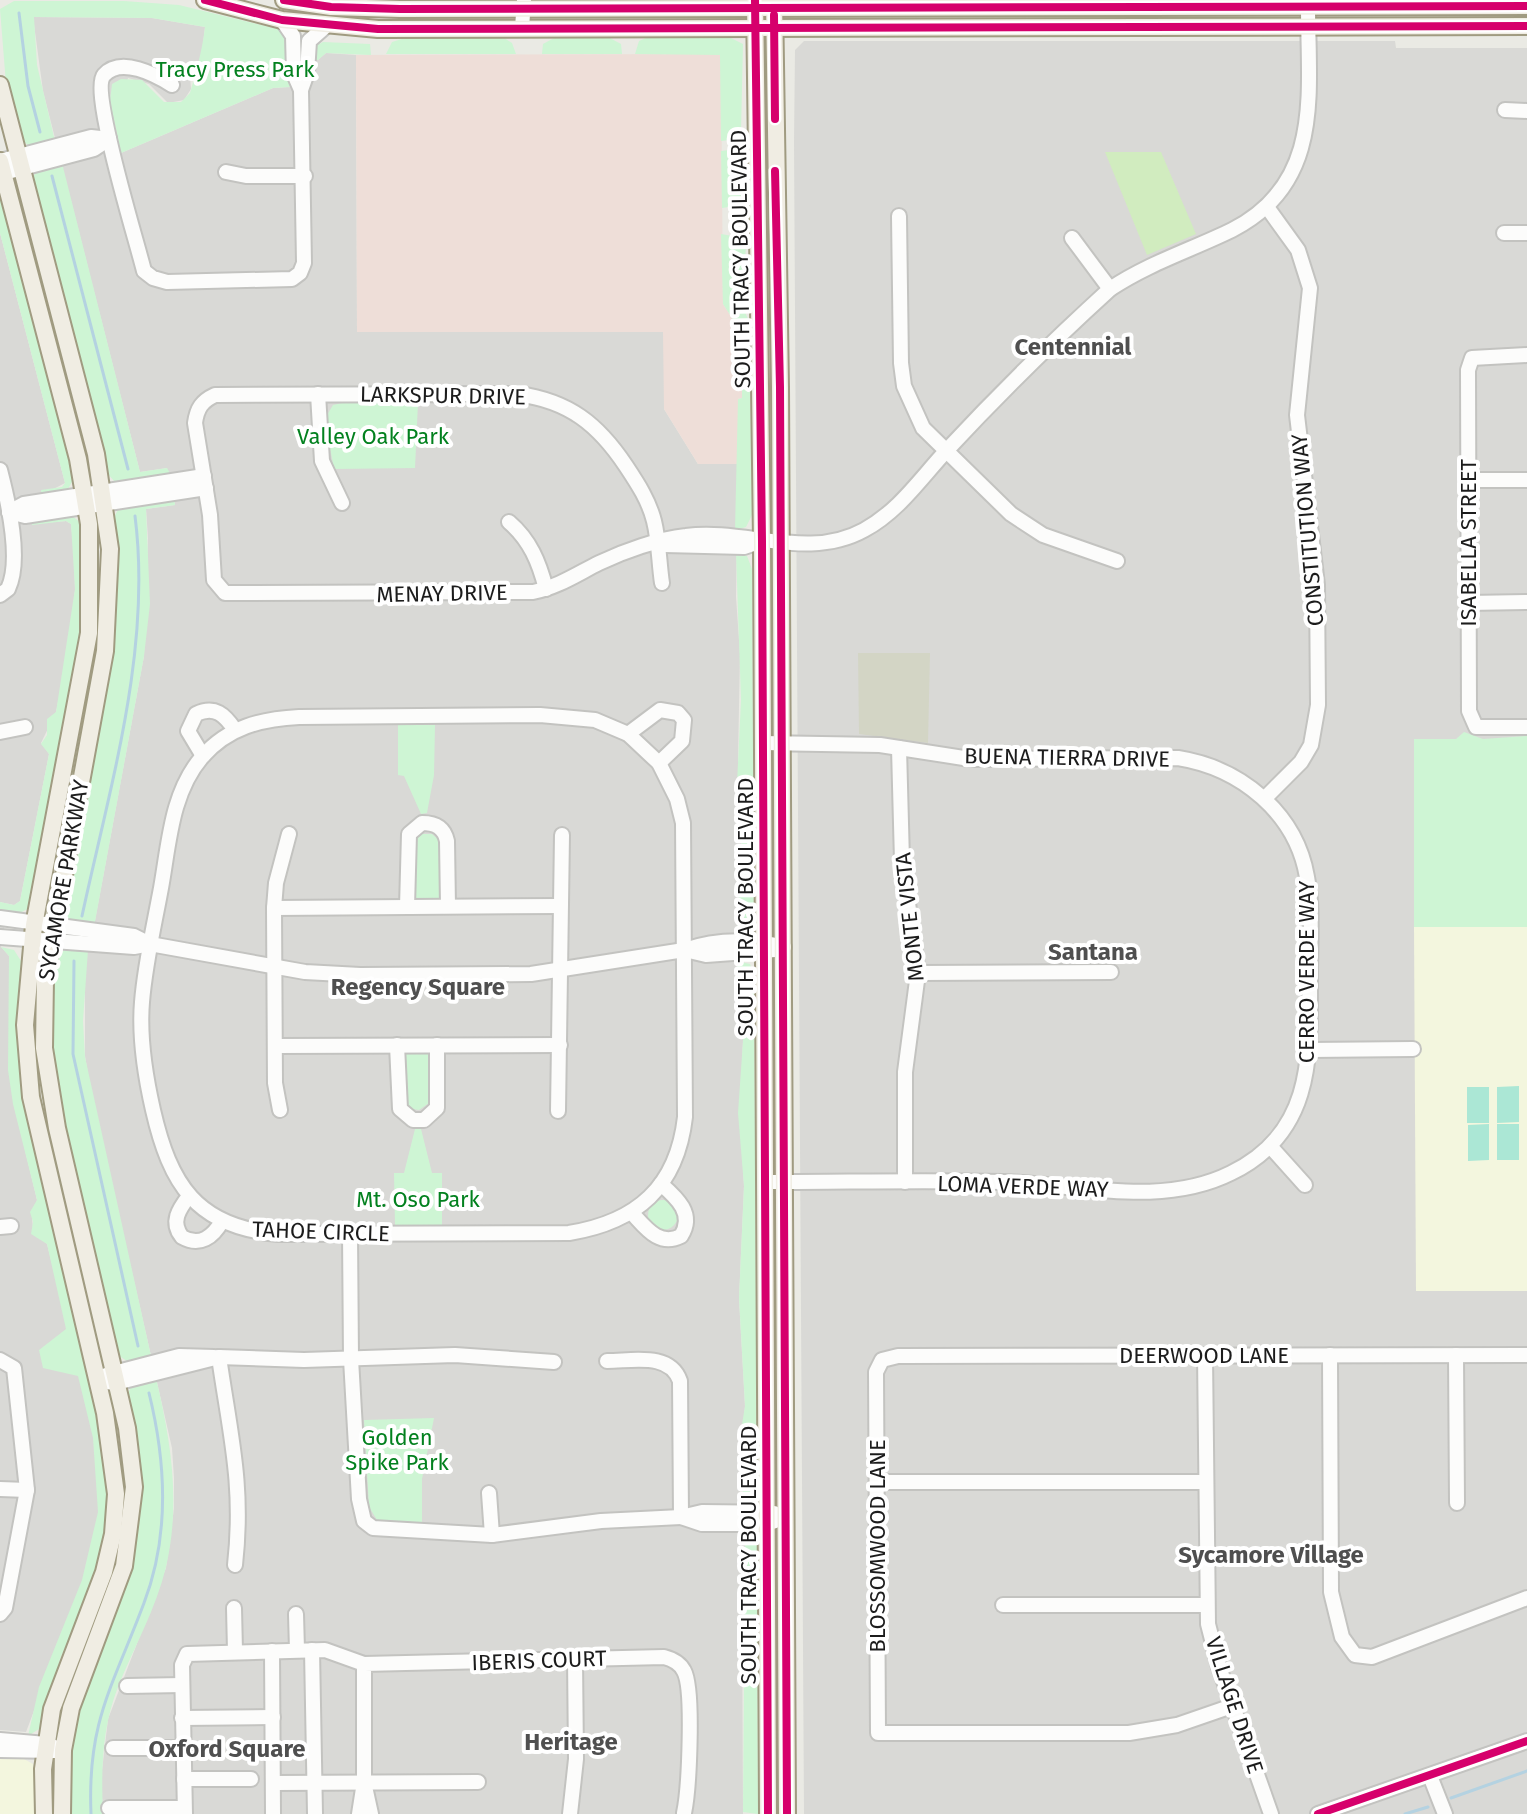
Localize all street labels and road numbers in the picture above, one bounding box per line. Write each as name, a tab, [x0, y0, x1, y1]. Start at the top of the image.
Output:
street label: SOUTH TRACY BOULEVARD	[725, 129, 756, 389]
street label: LARKSPUR DRIVE	[360, 381, 526, 410]
street label: CONSTITUTION WAY	[1286, 433, 1329, 627]
street label: ISABELLA STREET	[1455, 459, 1482, 627]
street label: MENAY DRIVE	[376, 579, 508, 608]
street label: BUENA TIERRA DRIVE	[964, 742, 1170, 773]
street label: SYCAMORE PARKWAY	[33, 778, 94, 982]
street label: SOUTH TRACY BOULEVARD	[732, 778, 759, 1036]
street label: MONTE VISTA	[889, 851, 930, 983]
street label: CERRO VERDE WAY	[1293, 881, 1320, 1063]
street label: LOMA VERDE WAY	[937, 1170, 1109, 1203]
street label: TAHOE CIRCLE	[252, 1216, 390, 1247]
street label: DEERWOOD LANE	[1119, 1342, 1289, 1369]
street label: SOUTH TRACY BOULEVARD	[735, 1426, 762, 1684]
street label: BLOSSOMWOOD LANE	[864, 1439, 891, 1653]
street label: VILLAGE DRIVE	[1200, 1633, 1269, 1777]
street label: IBERIS COURT	[471, 1645, 608, 1676]

